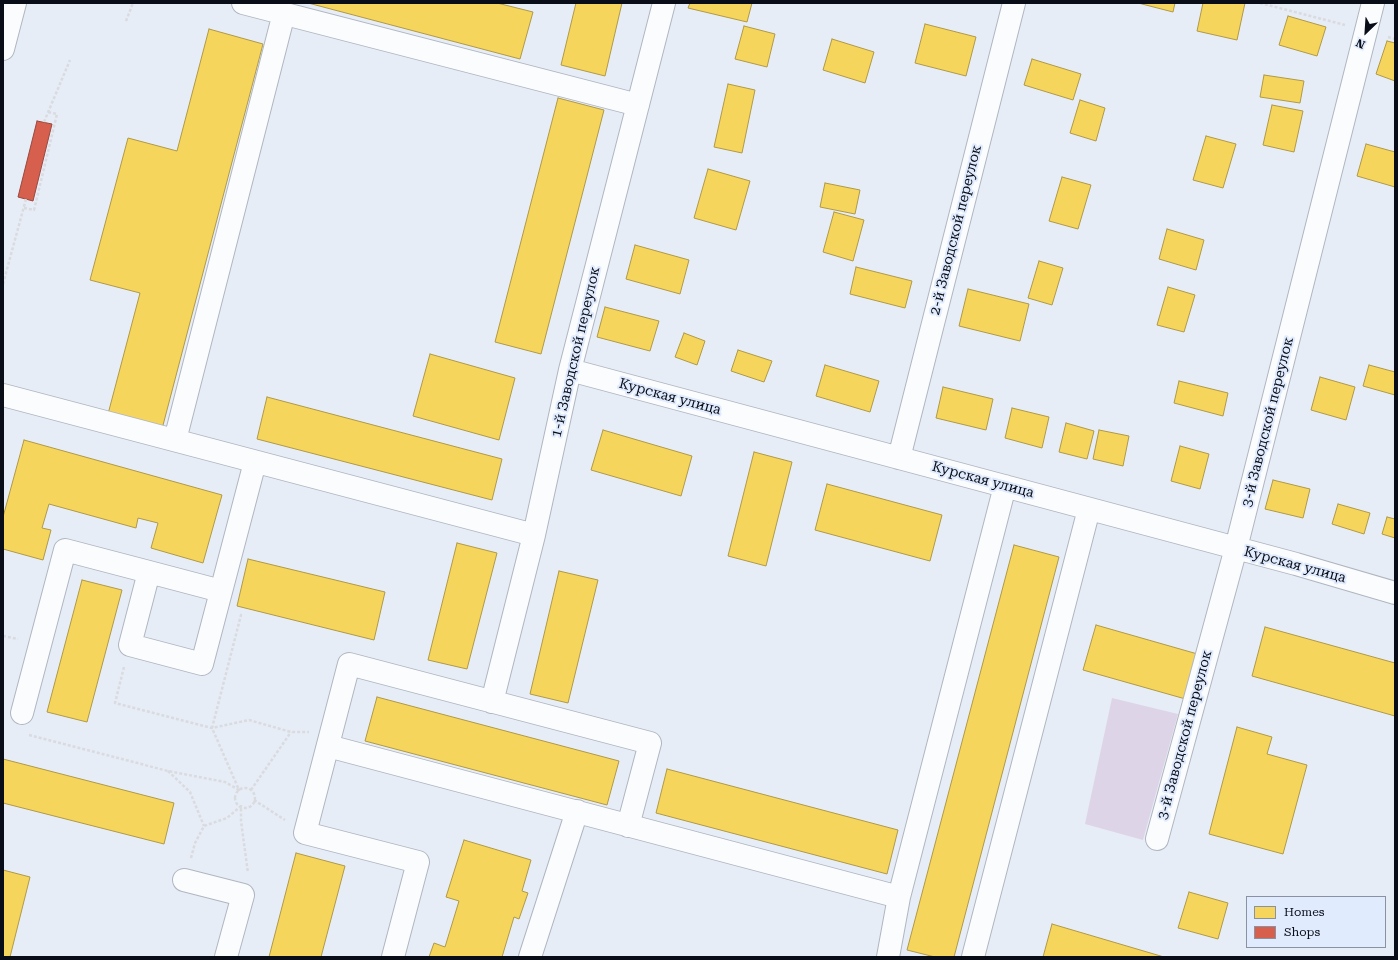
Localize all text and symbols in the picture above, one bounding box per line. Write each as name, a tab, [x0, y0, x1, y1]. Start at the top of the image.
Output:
north arrow	[1346, 12, 1386, 52]
text: N	[1354, 36, 1367, 51]
street label: 2-й Заводской переулок	[927, 143, 985, 317]
street label: 1-й Заводской переулок	[548, 265, 604, 439]
street label: 3-й Заводской переулок	[1239, 335, 1297, 509]
street label: Курская улица	[617, 375, 723, 419]
street label: Курская улица	[930, 458, 1036, 502]
street label: Курская улица	[1242, 543, 1348, 587]
street label: 3-й Заводской переулок	[1154, 649, 1216, 821]
legend	[1246, 896, 1386, 948]
text: Homes	[1284, 905, 1324, 919]
text: Shops	[1284, 925, 1320, 939]

